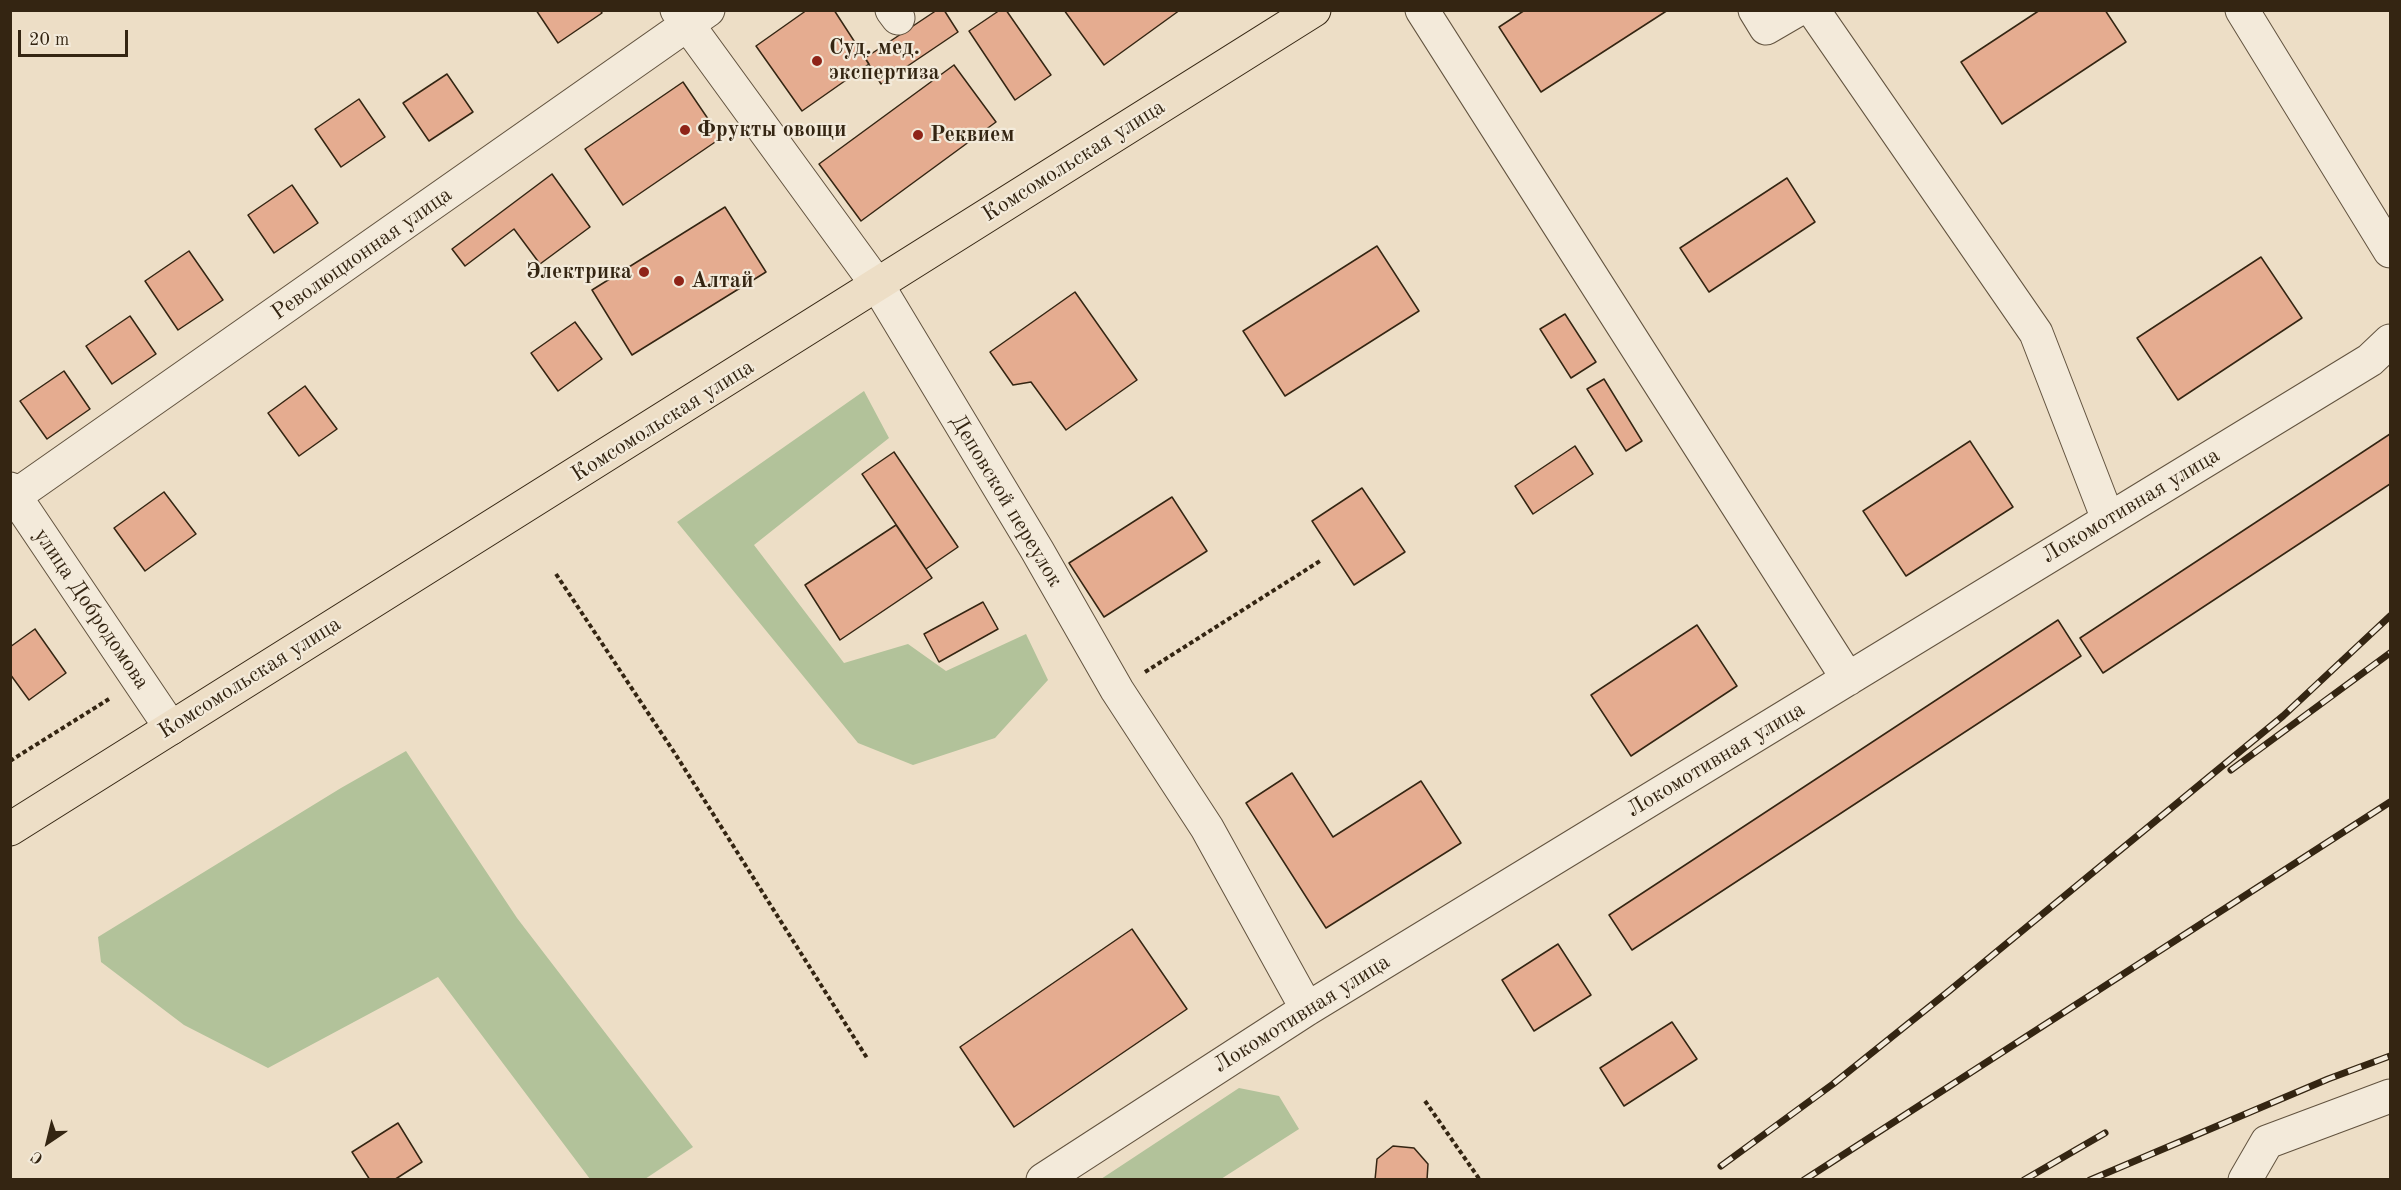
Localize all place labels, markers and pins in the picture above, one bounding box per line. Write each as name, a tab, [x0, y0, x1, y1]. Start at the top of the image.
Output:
place label: Суд. мед. экспертиза	[829, 35, 940, 86]
marker: Суд. мед. экспертиза	[810, 54, 824, 68]
place label: Фрукты овощи	[697, 117, 846, 143]
place label: Реквием	[930, 122, 1015, 148]
marker: Фрукты овощи	[678, 123, 692, 137]
marker: Реквием	[911, 128, 925, 142]
place label: Электрика	[526, 259, 632, 285]
marker: Электрика	[637, 265, 651, 279]
place label: Алтай	[691, 268, 753, 294]
marker: Алтай	[672, 274, 686, 288]

